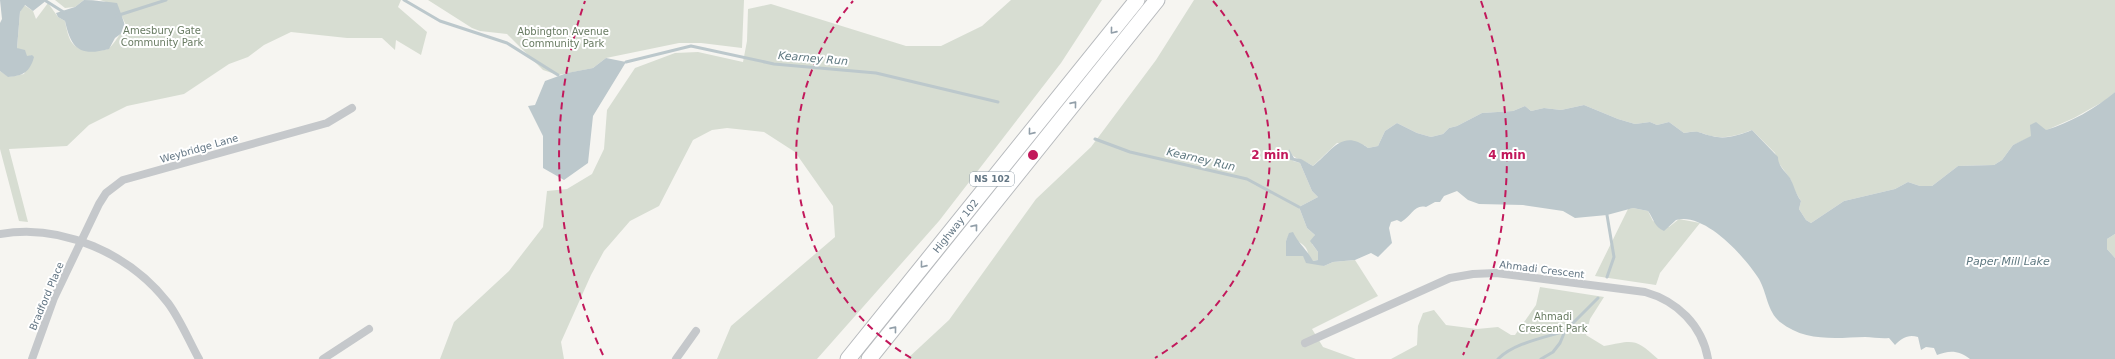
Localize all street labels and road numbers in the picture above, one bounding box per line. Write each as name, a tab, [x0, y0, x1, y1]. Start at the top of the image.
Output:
street label: Weybridge Lane	[159, 132, 240, 165]
road number: NS 102	[970, 172, 1014, 186]
street label: Highway 102	[931, 197, 980, 255]
street label: Ahmadi Crescent	[1499, 259, 1585, 280]
street label: Bradford Place	[27, 260, 66, 332]

